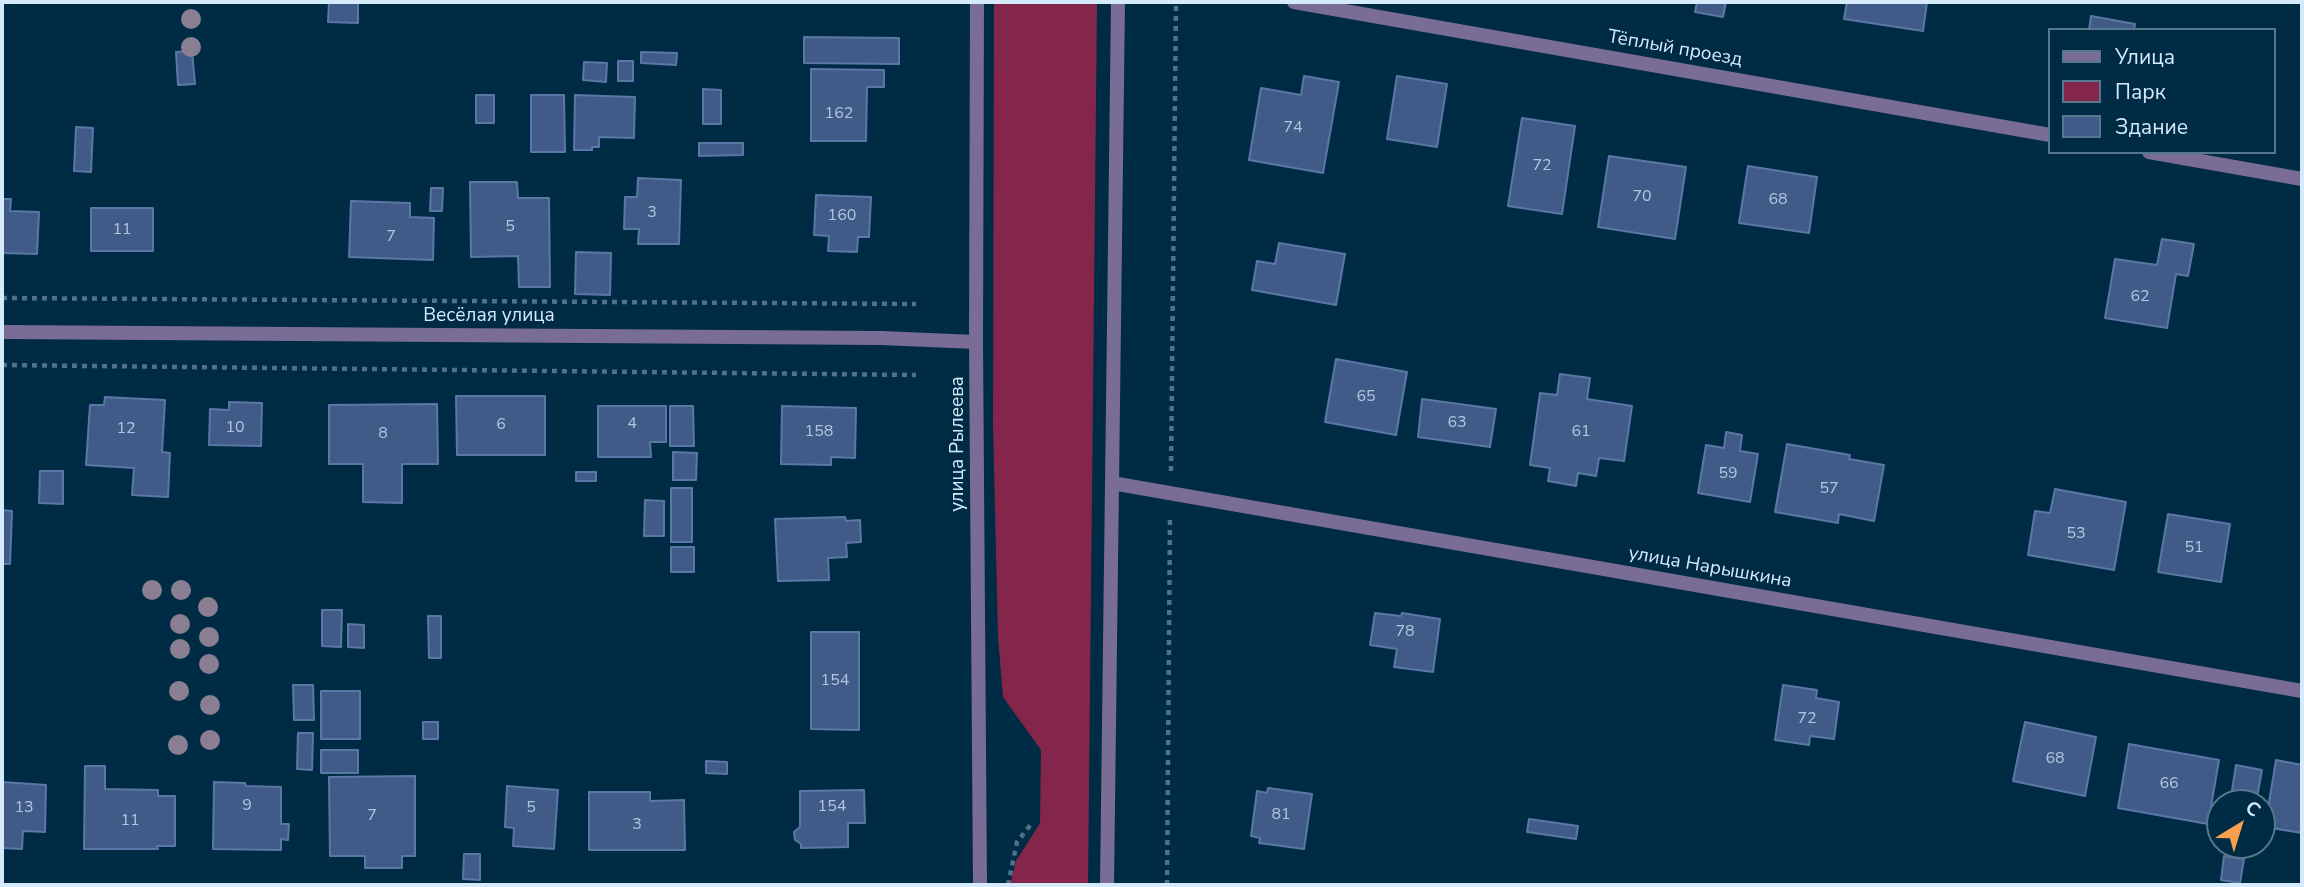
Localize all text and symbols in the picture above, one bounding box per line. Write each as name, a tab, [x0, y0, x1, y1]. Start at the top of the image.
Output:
street label: Тёплый проезд	[1606, 26, 1744, 72]
legend	[2048, 28, 2276, 154]
text: Улица	[2115, 43, 2175, 71]
text: Парк	[2115, 78, 2166, 106]
house number: 162	[825, 104, 853, 124]
text: Здание	[2115, 113, 2188, 141]
house number: 74	[1283, 118, 1303, 138]
house number: 72	[1532, 156, 1552, 176]
house number: 70	[1632, 187, 1652, 207]
house number: 68	[1768, 190, 1788, 210]
house number: 3	[647, 203, 657, 223]
house number: 160	[828, 206, 856, 226]
house number: 5	[505, 217, 515, 237]
house number: 11	[112, 220, 132, 240]
house number: 7	[386, 227, 396, 247]
house number: 62	[2130, 287, 2150, 307]
street label: Весёлая улица	[423, 305, 555, 327]
street label: улица Рылеева	[947, 376, 969, 512]
house number: 65	[1356, 387, 1376, 407]
house number: 63	[1447, 413, 1467, 433]
house number: 4	[627, 414, 637, 434]
house number: 6	[496, 415, 506, 435]
house number: 10	[225, 418, 245, 438]
house number: 12	[116, 419, 136, 439]
house number: 158	[805, 422, 833, 442]
house number: 61	[1571, 422, 1591, 442]
house number: 8	[378, 424, 388, 444]
house number: 59	[1718, 464, 1738, 484]
house number: 57	[1819, 479, 1839, 499]
house number: 53	[2066, 524, 2086, 544]
house number: 51	[2184, 538, 2204, 558]
street label: улица Нарышкина	[1627, 542, 1793, 594]
house number: 78	[1395, 622, 1415, 642]
house number: 154	[821, 671, 849, 691]
house number: 72	[1797, 709, 1817, 729]
house number: 68	[2045, 749, 2065, 769]
house number: 66	[2159, 774, 2179, 794]
north arrow	[2206, 789, 2276, 859]
text: С	[2240, 795, 2266, 823]
house number: 9	[242, 796, 252, 816]
house number: 154	[818, 797, 846, 817]
house number: 13	[14, 798, 34, 818]
house number: 5	[526, 798, 536, 818]
house number: 81	[1271, 805, 1291, 825]
house number: 7	[367, 806, 377, 826]
house number: 11	[120, 811, 140, 831]
house number: 3	[632, 815, 642, 835]

